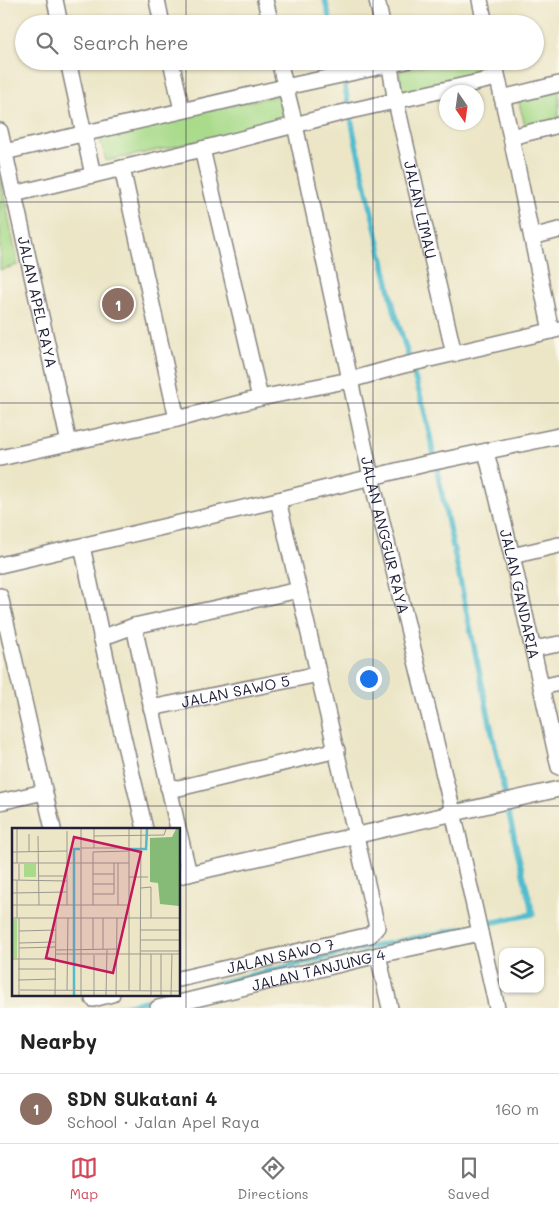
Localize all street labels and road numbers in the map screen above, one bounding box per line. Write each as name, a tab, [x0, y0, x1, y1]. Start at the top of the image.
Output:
street label: JALAN LIMAU	[400, 159, 442, 260]
street label: JALAN APEL RAYA	[14, 234, 62, 369]
street label: JALAN ANGGUR RAYA	[357, 455, 414, 616]
street label: JALAN GANDARIA	[496, 527, 545, 661]
street label: JALAN SAWO 5	[179, 670, 291, 712]
street label: JALAN SAWO 7	[225, 934, 336, 978]
street label: JALAN TANJUNG 4	[250, 944, 387, 995]

